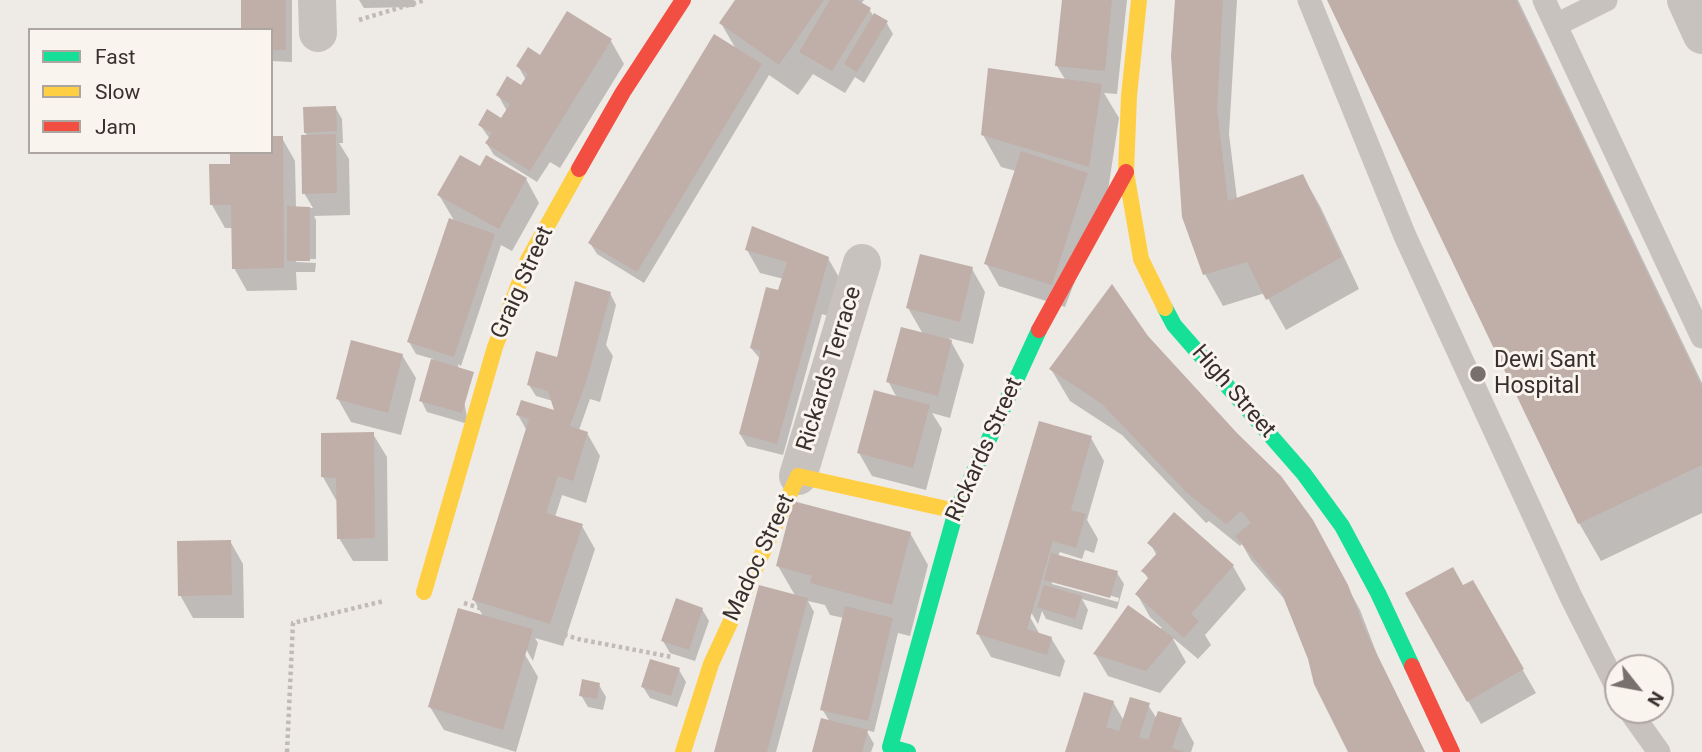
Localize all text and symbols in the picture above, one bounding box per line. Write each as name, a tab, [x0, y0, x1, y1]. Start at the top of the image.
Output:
legend	[28, 28, 273, 154]
text: Fast	[95, 45, 135, 69]
text: Slow	[95, 80, 140, 104]
text: Jam	[95, 115, 136, 139]
street label: Graig Street	[486, 222, 560, 344]
street label: Rickards Terrace	[792, 283, 868, 455]
street label: High Street	[1185, 340, 1281, 444]
place label: Dewi Sant Hospital	[1494, 347, 1596, 401]
marker: Dewi Sant Hospital	[1468, 364, 1488, 384]
street label: Rickards Street	[941, 374, 1029, 526]
street label: Madoc Street	[719, 490, 801, 626]
north arrow	[1604, 654, 1674, 724]
text: N	[1642, 687, 1669, 711]

